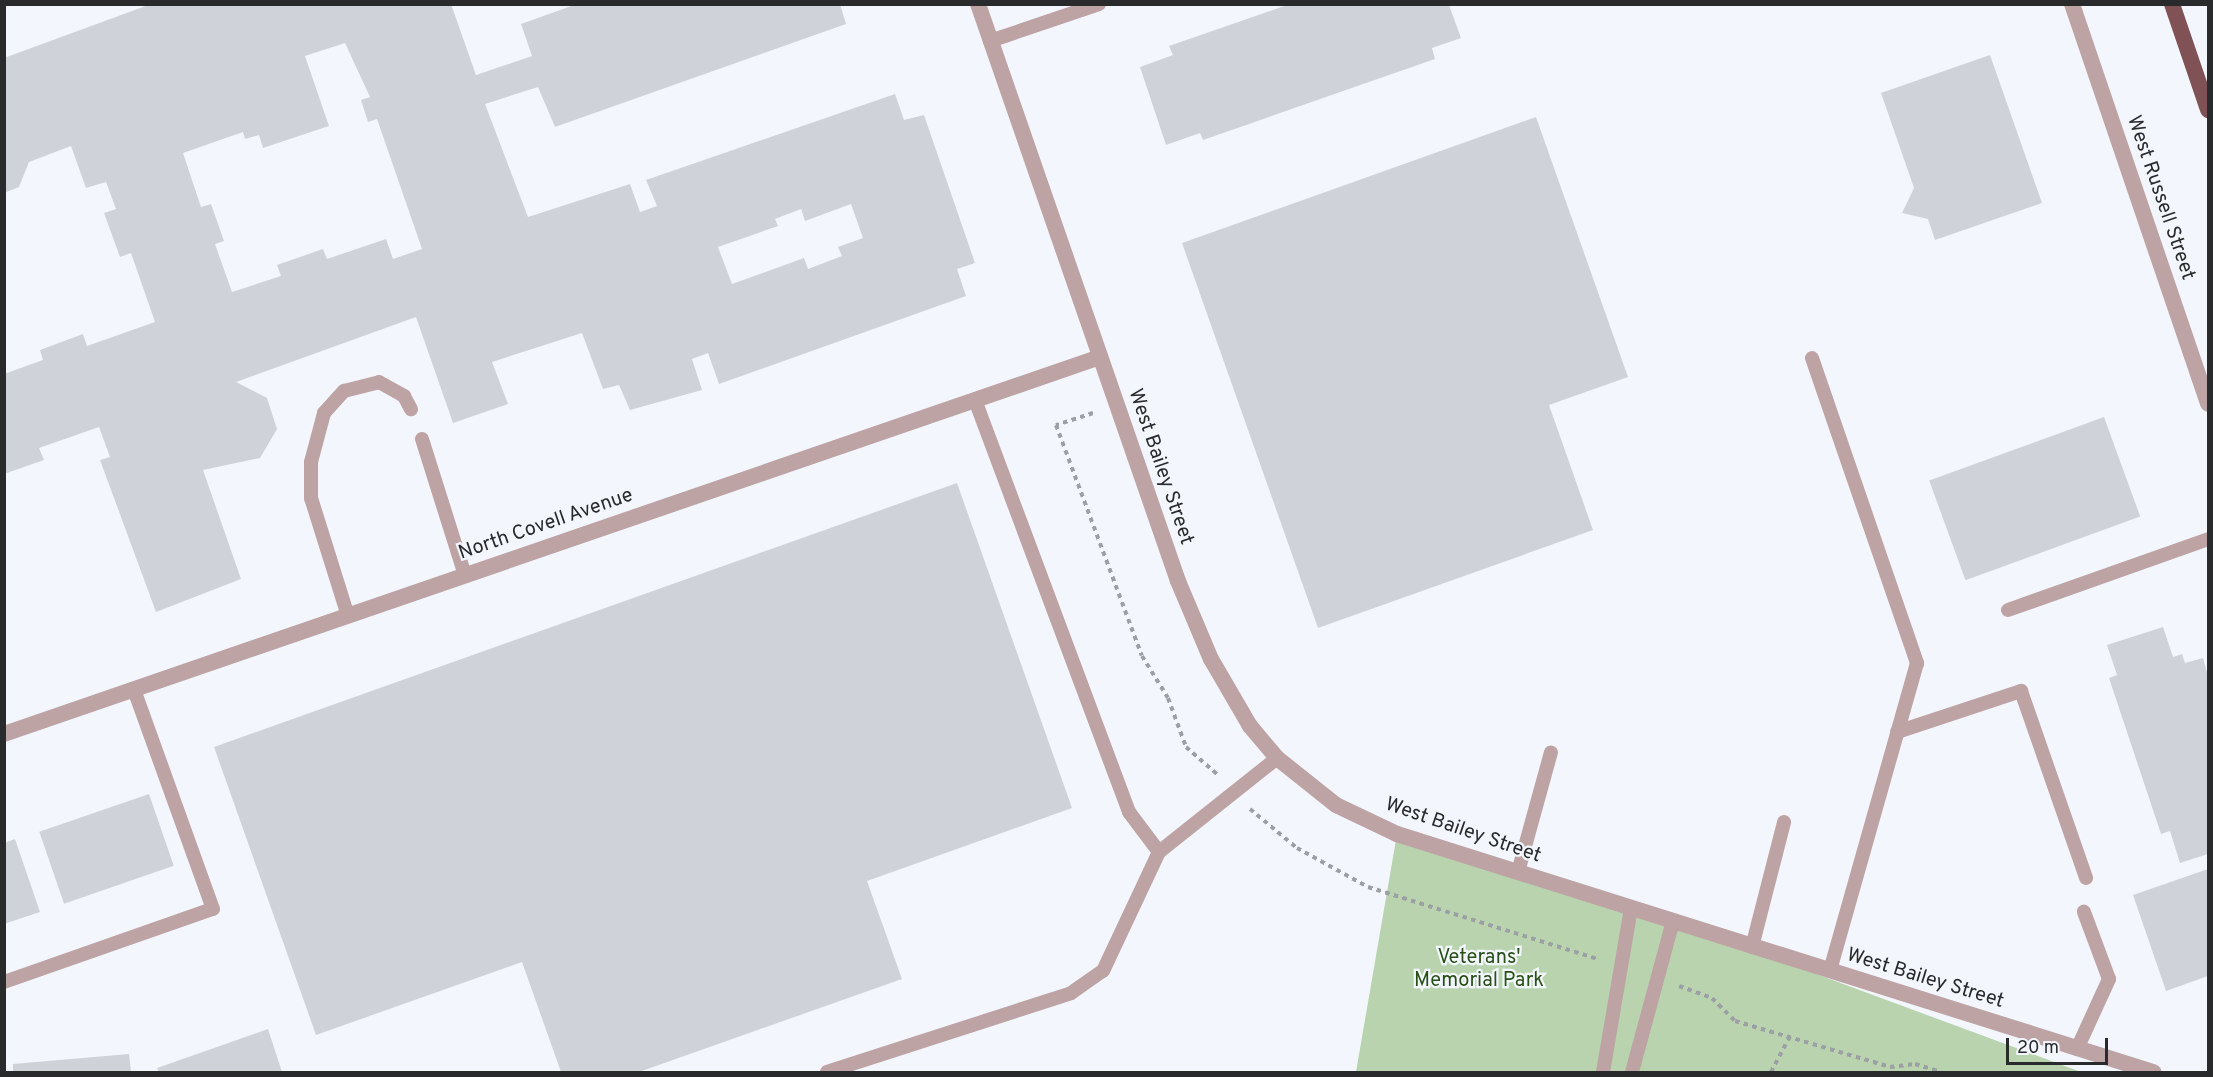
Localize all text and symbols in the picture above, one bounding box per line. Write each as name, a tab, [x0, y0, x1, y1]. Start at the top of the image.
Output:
street label: West Russell Street	[2121, 113, 2199, 283]
street label: West Bailey Street	[1122, 386, 1198, 548]
street label: North Covell Avenue	[455, 484, 637, 566]
street label: West Bailey Street	[1382, 793, 1544, 869]
street label: West Bailey Street	[1843, 944, 2007, 1014]
park label: Veterans' Memorial Park	[1414, 946, 1544, 993]
scale bar	[2009, 1026, 2111, 1064]
text: 20 m	[2017, 1037, 2059, 1060]

